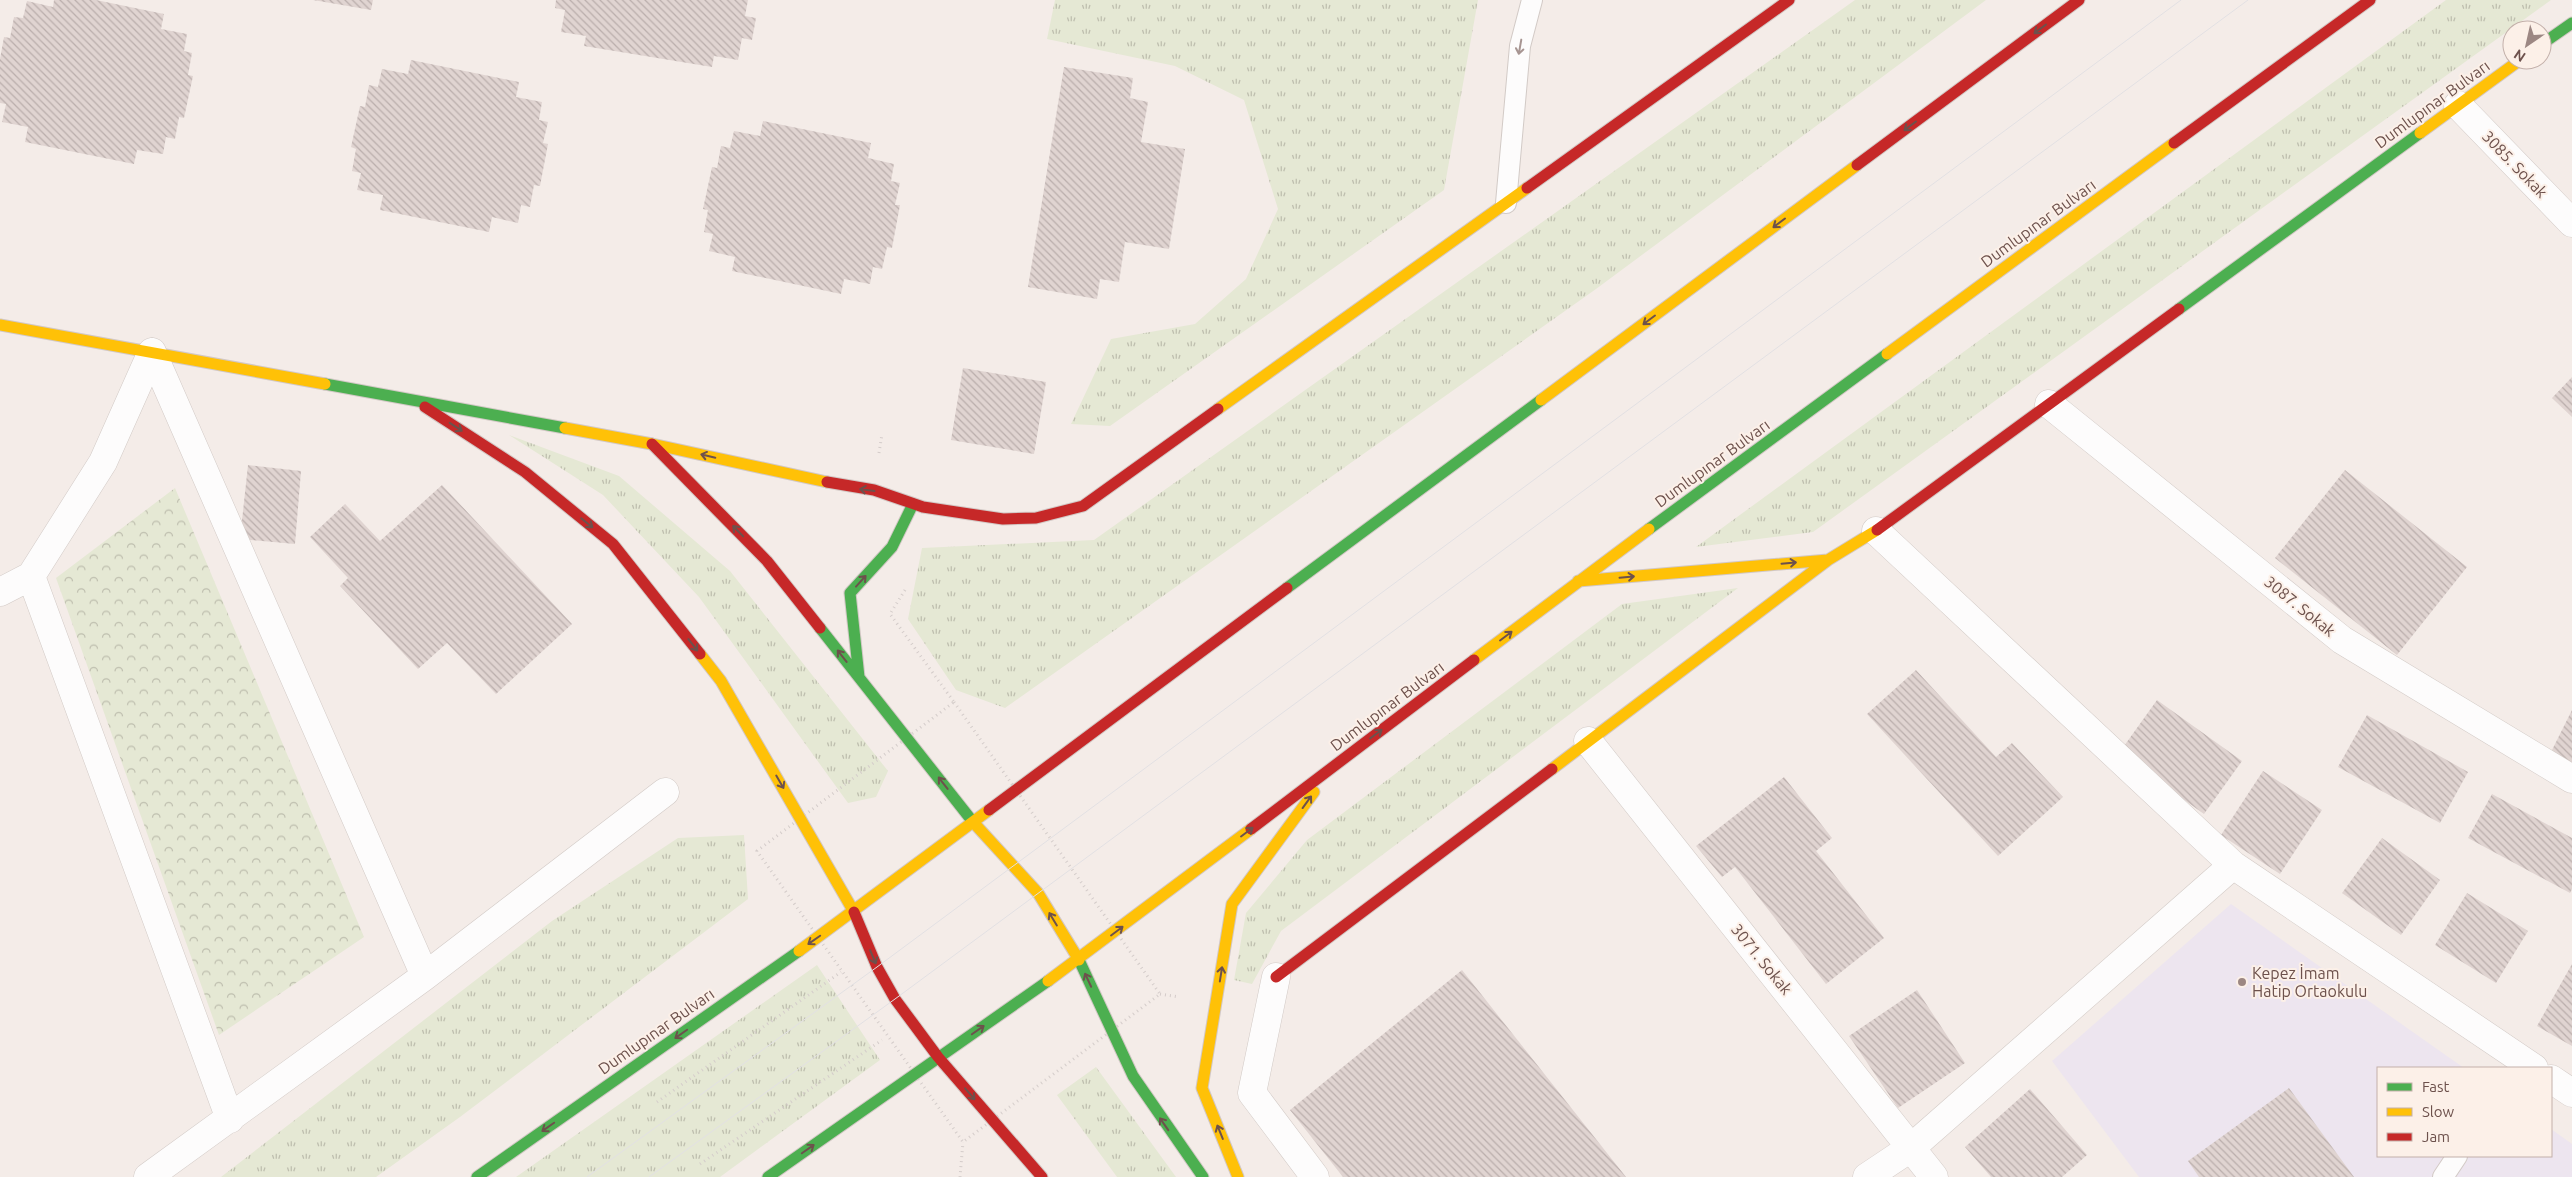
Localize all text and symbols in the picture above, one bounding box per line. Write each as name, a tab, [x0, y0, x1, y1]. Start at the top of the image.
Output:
north arrow	[2502, 20, 2552, 70]
one-way arrow	[2033, 24, 2047, 34]
one-way arrow	[1515, 39, 1525, 55]
text: N	[2511, 46, 2529, 65]
street label: Dumlupınar Bulvarı	[2371, 56, 2493, 152]
one-way arrow	[1903, 121, 1917, 131]
street label: 3085. Sokak	[2479, 127, 2551, 201]
street label: Dumlupınar Bulvarı	[1977, 175, 2099, 271]
one-way arrow	[1773, 217, 1786, 228]
one-way arrow	[1643, 314, 1656, 325]
street label: Dumlupınar Bulvarı	[1651, 415, 1773, 511]
one-way arrow	[449, 422, 463, 432]
one-way arrow	[701, 451, 717, 460]
one-way arrow	[859, 485, 875, 495]
one-way arrow	[580, 517, 593, 528]
one-way arrow	[732, 525, 744, 538]
one-way arrow	[1781, 559, 1797, 568]
one-way arrow	[1619, 572, 1635, 582]
street label: 3087. Sokak	[2261, 572, 2339, 640]
one-way arrow	[855, 574, 867, 587]
one-way arrow	[1499, 631, 1513, 641]
one-way arrow	[688, 638, 698, 652]
one-way arrow	[837, 650, 848, 663]
street label: Dumlupınar Bulvarı	[1327, 657, 1447, 755]
one-way arrow	[1369, 729, 1383, 739]
one-way arrow	[775, 775, 785, 789]
one-way arrow	[938, 777, 949, 790]
one-way arrow	[1302, 795, 1312, 809]
one-way arrow	[1240, 827, 1253, 838]
one-way arrow	[1048, 912, 1058, 926]
street label: 3071. Sokak	[1728, 920, 1796, 998]
one-way arrow	[1110, 925, 1123, 936]
one-way arrow	[808, 935, 822, 945]
one-way arrow	[869, 949, 879, 964]
place label: Kepez İmam Hatip Ortaokulu	[2252, 964, 2367, 1000]
one-way arrow	[1216, 967, 1226, 983]
one-way arrow	[1083, 973, 1092, 988]
marker: Kepez İmam Hatip Ortaokulu	[2236, 976, 2248, 988]
street label: Dumlupınar Bulvarı	[595, 984, 717, 1078]
one-way arrow	[971, 1025, 985, 1035]
one-way arrow	[675, 1029, 689, 1039]
legend	[2377, 1067, 2552, 1157]
text: Fast	[2422, 1078, 2450, 1095]
one-way arrow	[964, 1088, 976, 1101]
text: Slow	[2422, 1103, 2455, 1120]
one-way arrow	[1159, 1117, 1169, 1131]
one-way arrow	[542, 1122, 556, 1132]
one-way arrow	[1215, 1125, 1224, 1140]
text: Jam	[2422, 1128, 2450, 1145]
one-way arrow	[801, 1144, 815, 1154]

